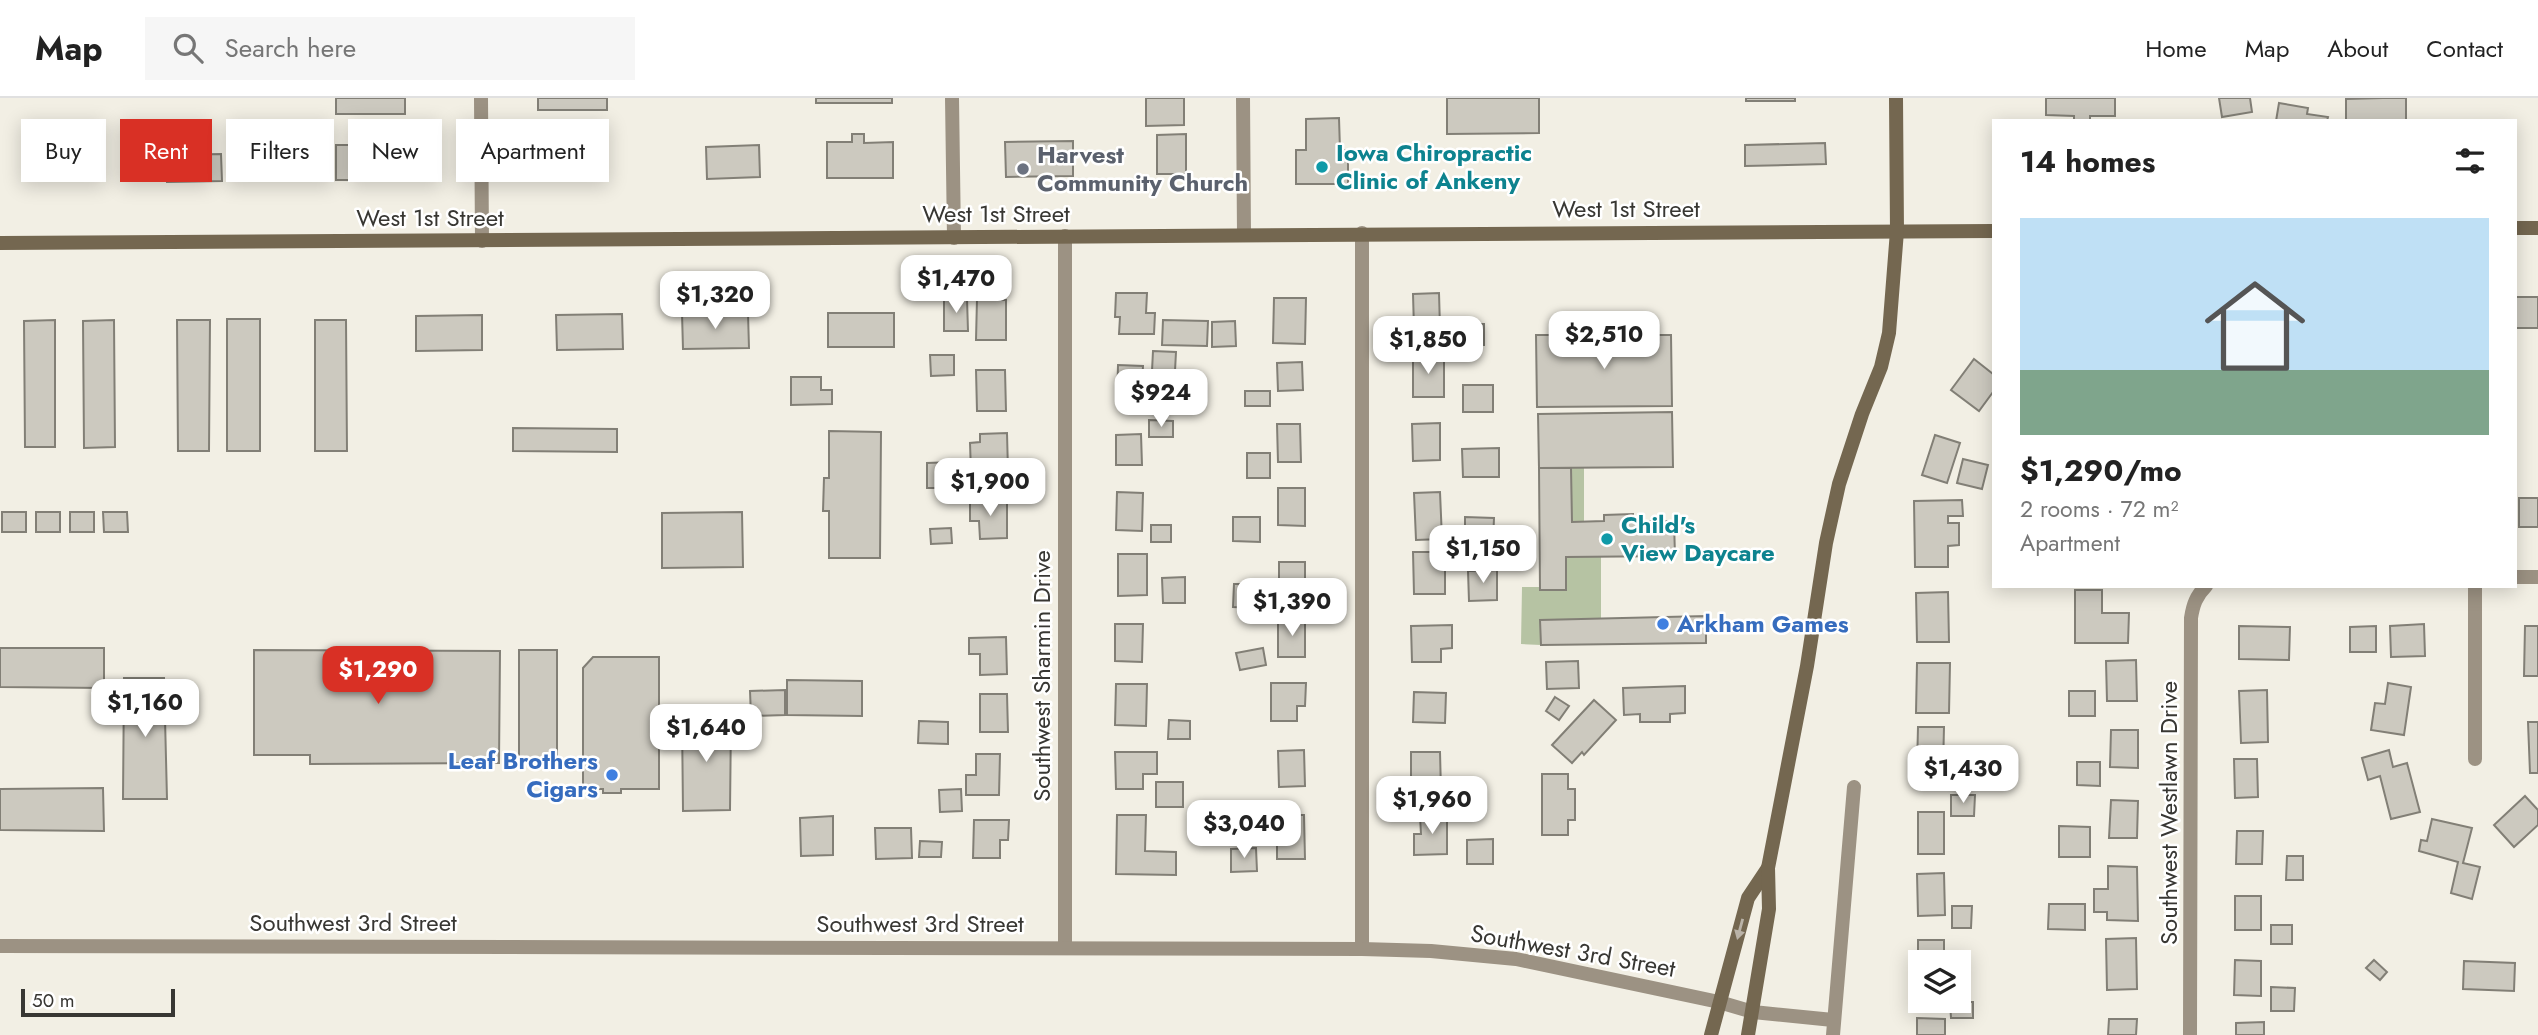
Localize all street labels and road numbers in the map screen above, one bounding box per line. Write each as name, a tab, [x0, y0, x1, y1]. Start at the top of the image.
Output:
street label: West 1st Street	[1552, 191, 1700, 226]
street label: West 1st Street	[922, 196, 1070, 231]
street label: West 1st Street	[356, 200, 504, 235]
street label: Southwest Sharmin Drive	[1024, 550, 1059, 802]
street label: Southwest Westlawn Drive	[2151, 681, 2186, 945]
street label: Southwest 3rd Street	[249, 905, 457, 940]
street label: Southwest 3rd Street	[816, 906, 1024, 941]
street label: Southwest 3rd Street	[1468, 915, 1679, 986]

